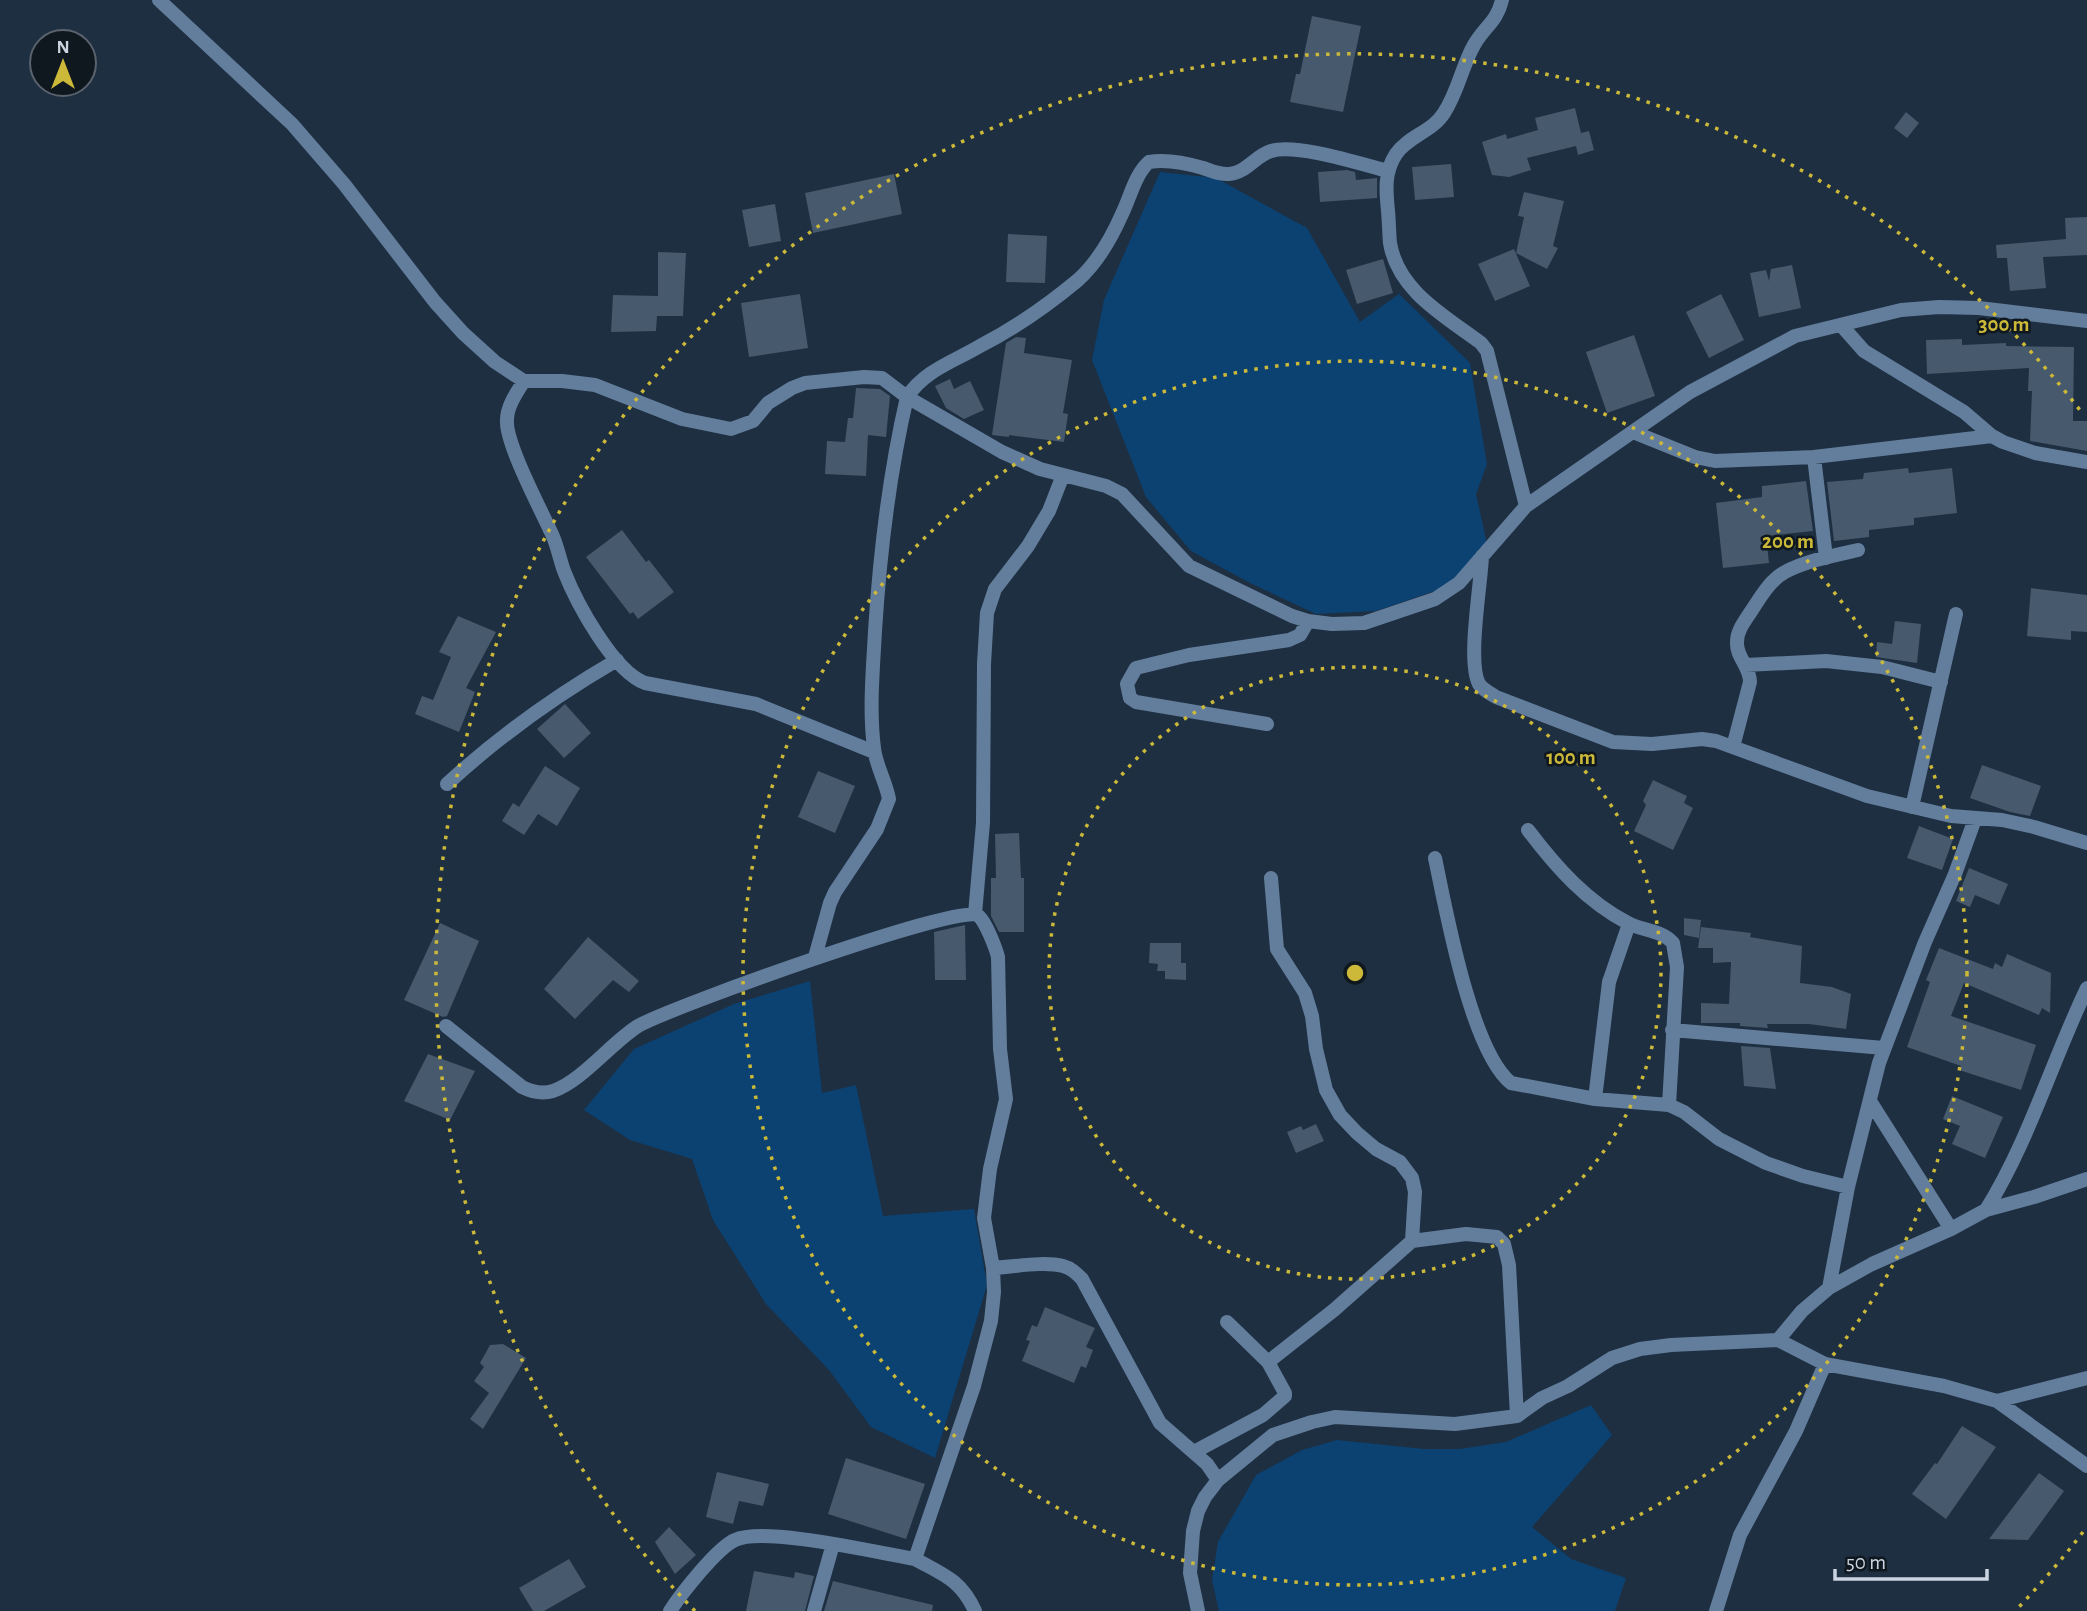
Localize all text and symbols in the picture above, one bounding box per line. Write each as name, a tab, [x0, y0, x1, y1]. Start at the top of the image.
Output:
north arrow	[28, 28, 98, 98]
text: N	[56, 38, 70, 57]
text: 300 m	[1978, 314, 2030, 335]
text: 200 m	[1762, 531, 1814, 552]
text: 100 m	[1546, 747, 1596, 768]
centre of rings	[1343, 961, 1367, 985]
scale bar	[1835, 1538, 1987, 1582]
text: 50 m	[1846, 1552, 1886, 1573]

